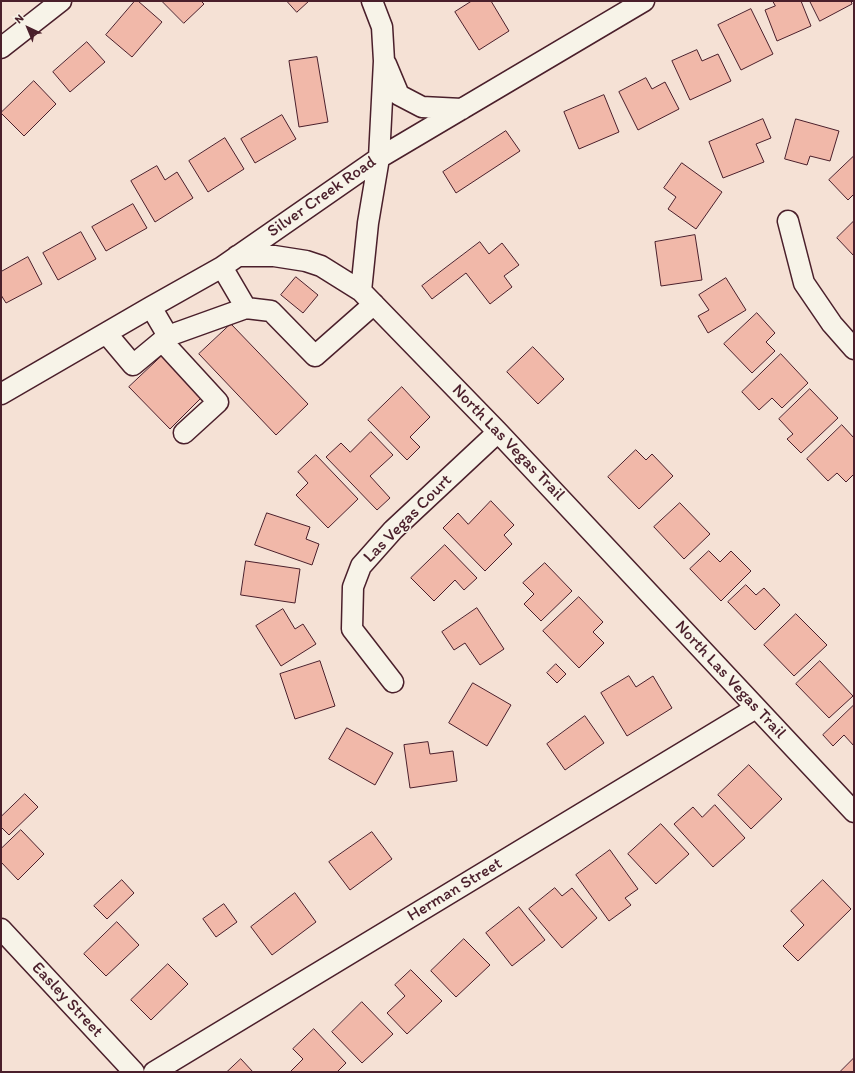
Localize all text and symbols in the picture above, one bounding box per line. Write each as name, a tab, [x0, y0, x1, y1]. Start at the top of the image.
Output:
north arrow	[8, 8, 48, 48]
text: N	[12, 12, 27, 26]
street label: Silver Creek Road	[264, 152, 380, 242]
street label: North Las Vegas Trail	[447, 381, 569, 505]
street label: Las Vegas Court	[360, 471, 456, 567]
street label: North Las Vegas Trail	[670, 617, 790, 743]
street label: Herman Street	[404, 854, 506, 926]
street label: Easley Street	[27, 958, 107, 1042]

